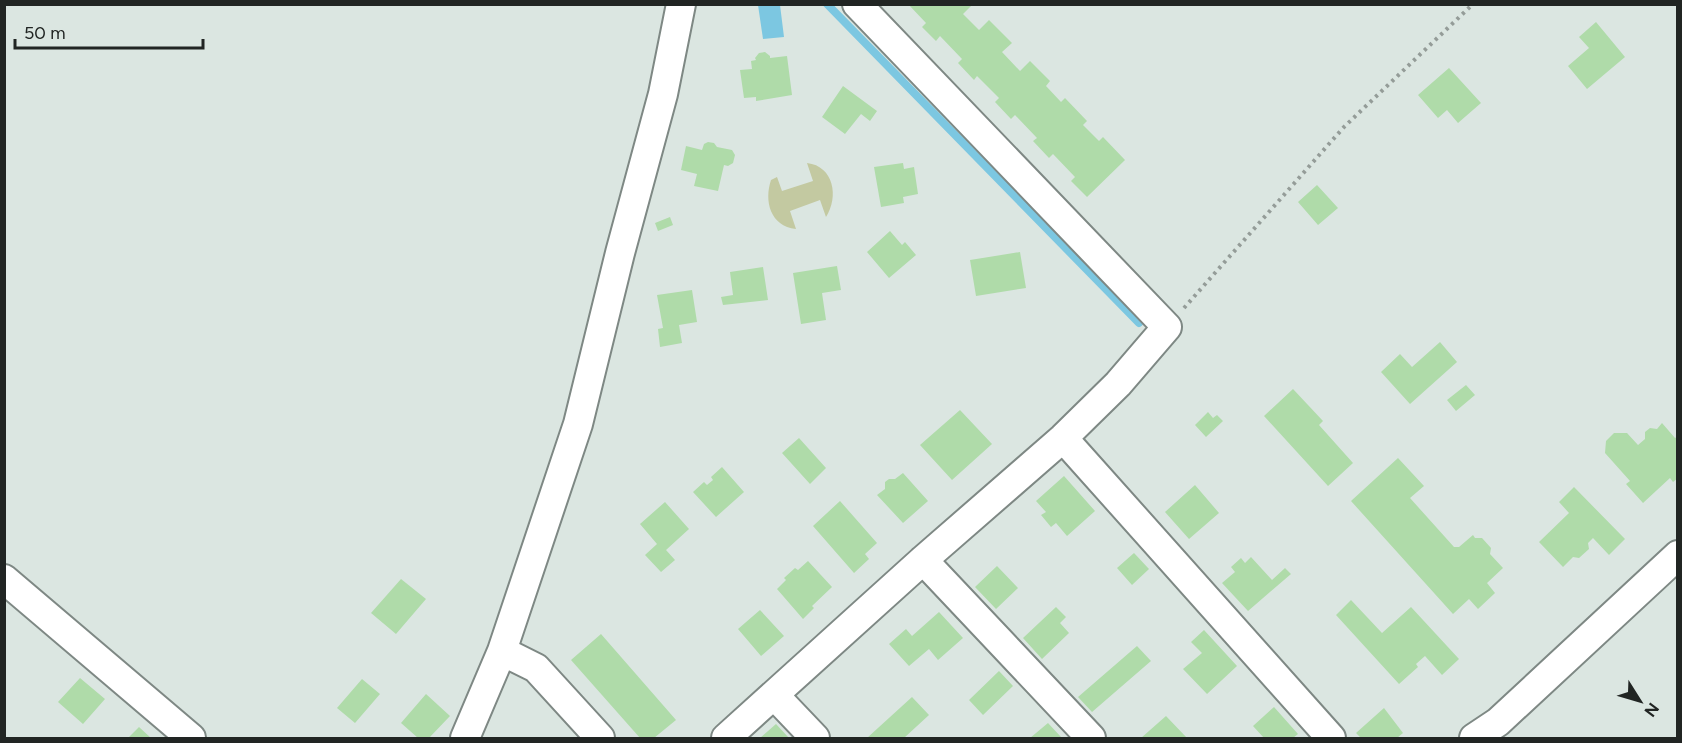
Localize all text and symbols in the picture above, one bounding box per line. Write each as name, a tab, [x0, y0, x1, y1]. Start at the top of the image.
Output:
scale bar	[15, 12, 202, 50]
text: 50 m	[24, 22, 66, 44]
north arrow	[1610, 671, 1670, 731]
text: N	[1640, 699, 1663, 720]

